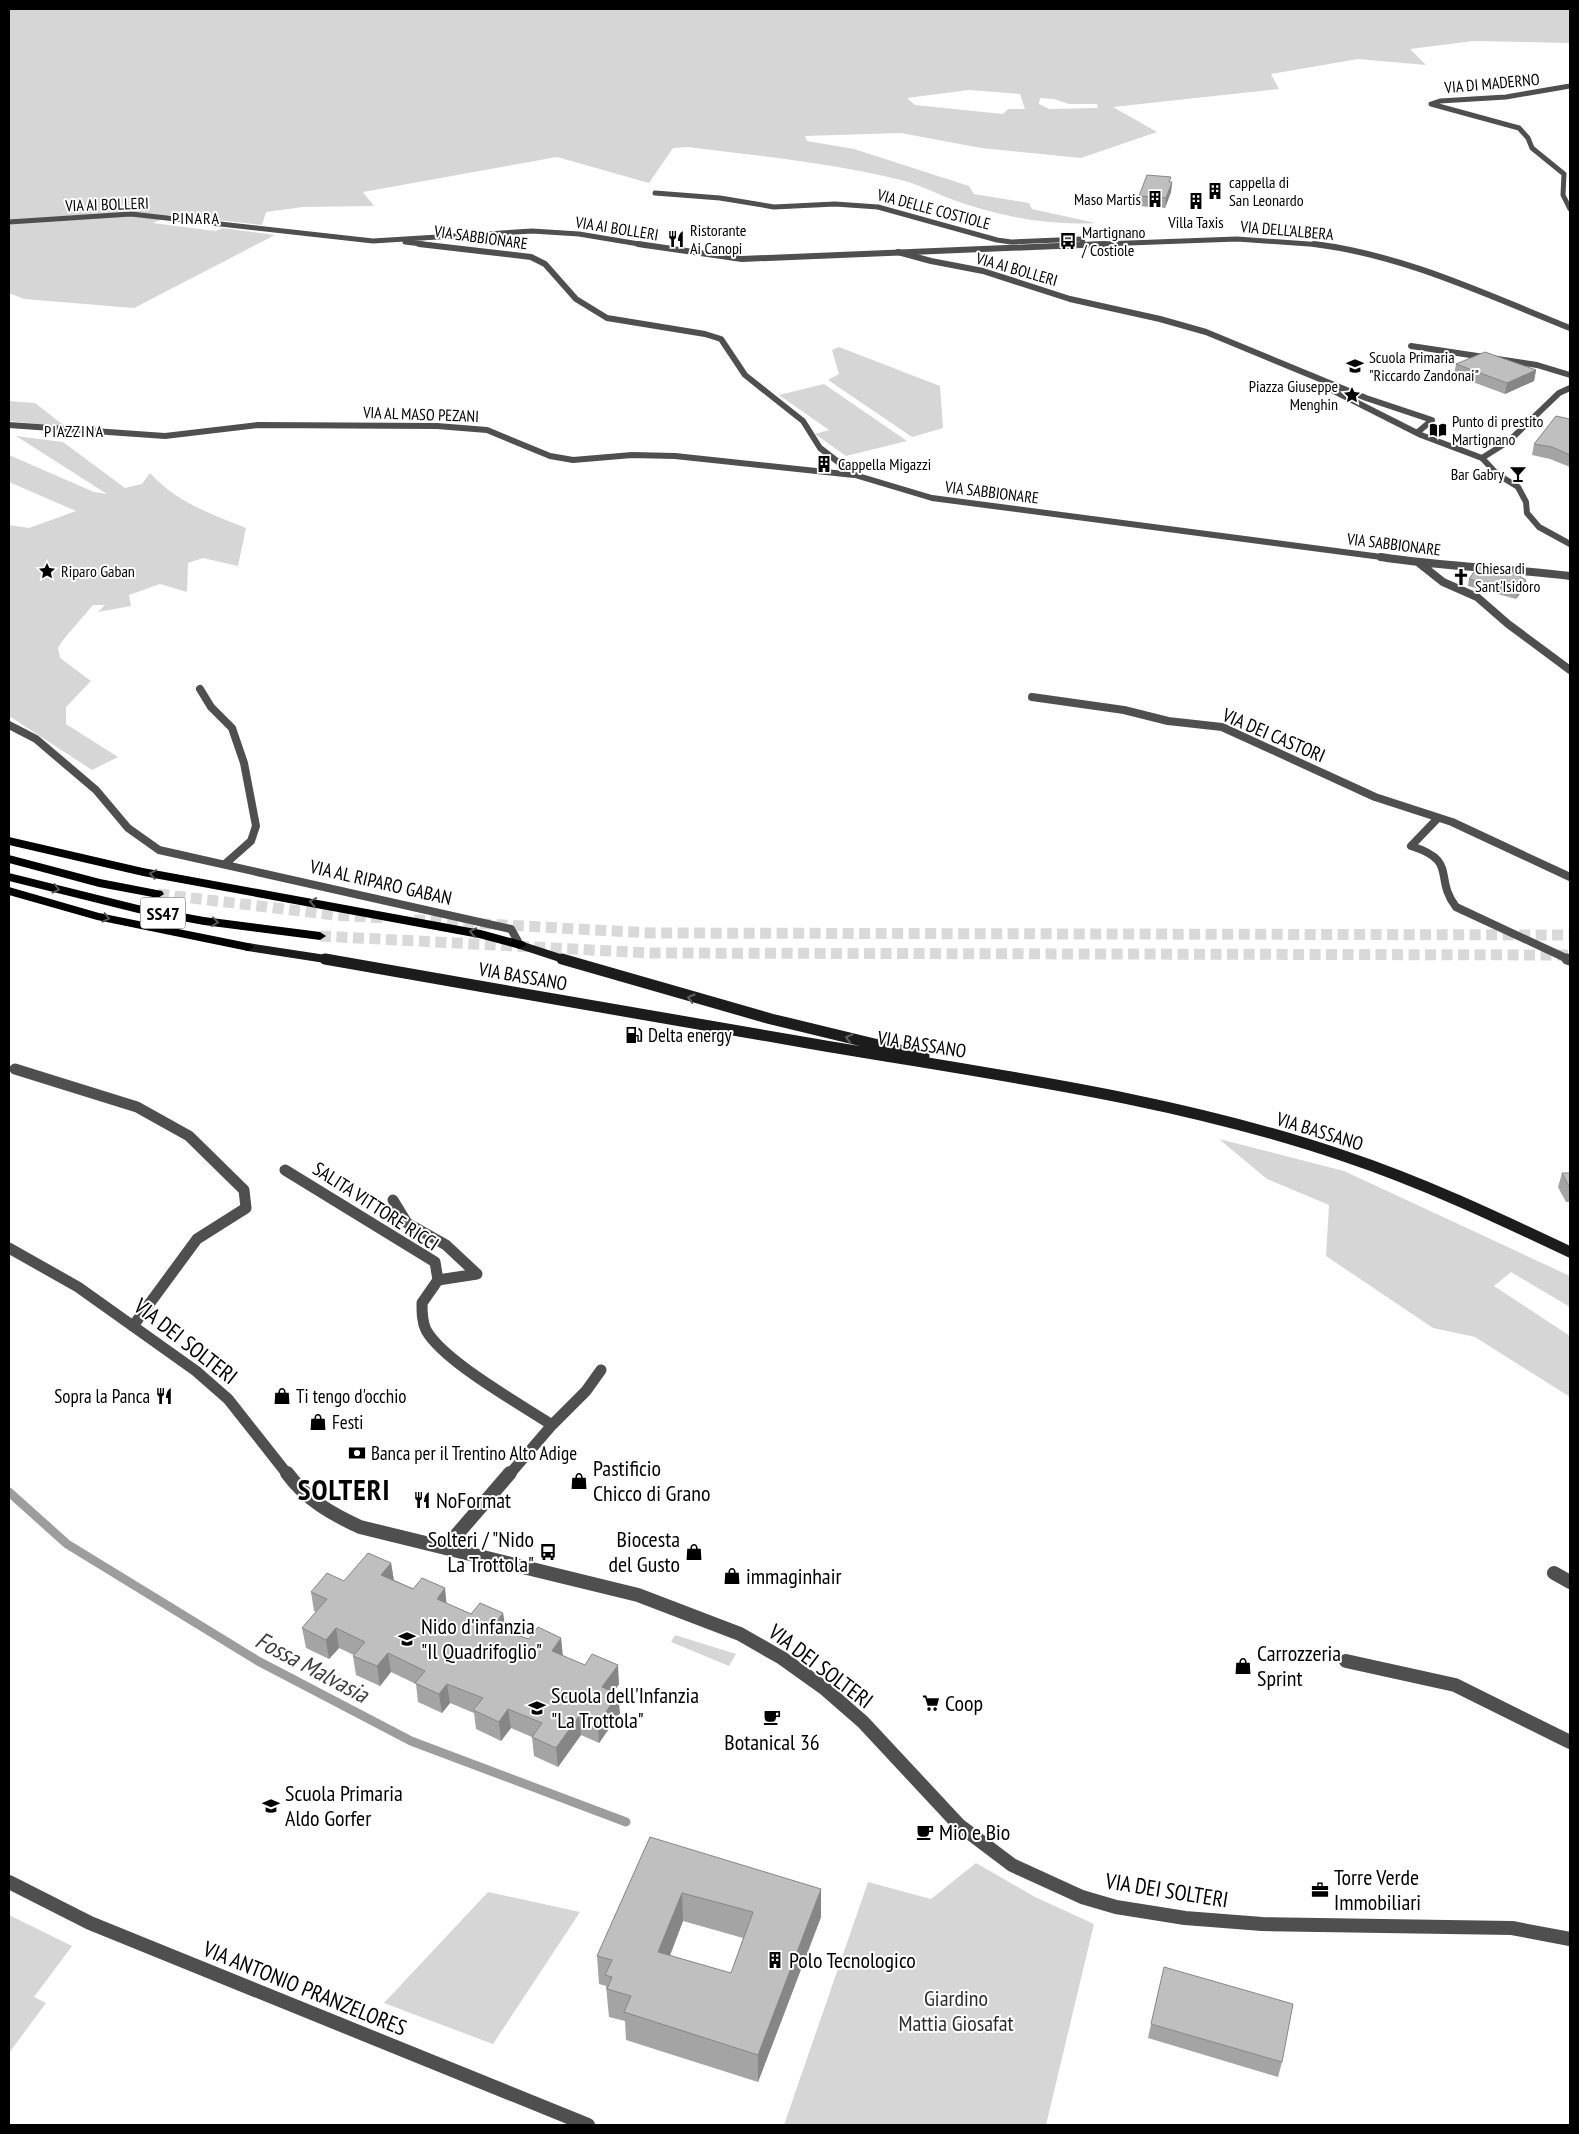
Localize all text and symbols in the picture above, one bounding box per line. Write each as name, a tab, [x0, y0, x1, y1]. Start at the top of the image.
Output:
street label: VIA DI MADERNO	[1443, 69, 1540, 97]
place label: cappella di San Leonardo	[1229, 172, 1304, 210]
building icon: cappella di San Leonardo	[1205, 181, 1225, 201]
street label: VIA DELLE COSTIOLE	[874, 184, 993, 234]
place label: Maso Martis	[1074, 189, 1141, 209]
building icon: Maso Martis	[1145, 189, 1165, 209]
building icon: Villa Taxis	[1186, 191, 1206, 211]
street label: VIA AI BOLLERI	[64, 193, 149, 215]
district label: PINARA	[172, 208, 220, 228]
street label: VIA AI BOLLERI	[573, 211, 660, 244]
place label: Villa Taxis	[1167, 212, 1224, 232]
street label: VIA DELL'ALBERA	[1239, 216, 1335, 244]
street label: VIA SABBIONARE	[432, 220, 529, 253]
place label: Ristorante Ai Canopi	[690, 220, 746, 258]
place label: Martignano / Costiole	[1081, 222, 1146, 260]
restaurant icon: Ristorante Ai Canopi	[666, 229, 686, 249]
bus stop icon: Martignano / Costiole	[1058, 231, 1078, 251]
street label: VIA AI BOLLERI	[973, 248, 1060, 290]
place label: Scuola Primaria "Riccardo Zandonai"	[1369, 347, 1479, 385]
school or university icon: Scuola Primaria "Riccardo Zandonai"	[1345, 356, 1365, 376]
place label: Piazza Giuseppe Menghin	[1249, 376, 1338, 414]
place icon: Piazza Giuseppe Menghin	[1342, 385, 1362, 405]
street label: VIA AL MASO PEZANI	[362, 402, 479, 426]
place label: Punto di prestito Martignano	[1452, 411, 1544, 449]
library icon: Punto di prestito Martignano	[1428, 420, 1448, 440]
district label: PIAZZINA	[44, 421, 104, 441]
building icon: Cappella Migazzi	[814, 454, 834, 474]
place label: Cappella Migazzi	[838, 454, 931, 474]
place label: Bar Gabry	[1451, 464, 1504, 484]
bar icon: Bar Gabry	[1508, 464, 1528, 484]
street label: VIA SABBIONARE	[943, 476, 1040, 508]
street label: VIA SABBIONARE	[1345, 528, 1442, 560]
place label: Chiesa di Sant'Isidoro	[1475, 558, 1540, 596]
place icon: Riparo Gaban	[37, 561, 57, 581]
place label: Riparo Gaban	[61, 561, 135, 581]
church icon: Chiesa di Sant'Isidoro	[1451, 567, 1471, 587]
street label: VIA DEI CASTORI	[1218, 702, 1329, 767]
street label: VIA AL RIPARO GABAN	[307, 854, 454, 910]
one-way arrow	[149, 869, 158, 879]
one-way arrow	[52, 883, 60, 894]
road number: SS47	[140, 898, 186, 928]
one-way arrow	[309, 898, 318, 908]
one-way arrow	[102, 912, 111, 923]
one-way arrow	[211, 916, 219, 927]
one-way arrow	[469, 927, 477, 938]
street label: VIA BASSANO	[476, 956, 569, 996]
one-way arrow	[687, 993, 696, 1004]
place label: Delta energy	[648, 1023, 733, 1047]
fuel station icon: Delta energy	[624, 1025, 644, 1045]
street label: VIA BASSANO	[875, 1025, 968, 1063]
one-way arrow	[844, 1033, 853, 1044]
street label: VIA BASSANO	[1273, 1106, 1366, 1156]
street label: SALITA VITTORE RICCI	[308, 1156, 444, 1256]
street label: VIA DEI SOLTERI	[128, 1291, 243, 1390]
place label: Sopra la Panca	[54, 1384, 150, 1408]
place label: Ti tengo d'occhio	[296, 1384, 407, 1408]
restaurant icon: Sopra la Panca	[154, 1386, 174, 1406]
shop icon: Ti tengo d'occhio	[272, 1386, 292, 1406]
place label: Festi	[332, 1410, 363, 1434]
shop icon: Festi	[308, 1412, 328, 1432]
place label: Banca per il Trentino Alto Adige	[371, 1441, 577, 1465]
bank icon: Banca per il Trentino Alto Adige	[347, 1443, 367, 1463]
place label: Pastificio Chicco di Grano	[593, 1454, 710, 1507]
district label: SOLTERI	[298, 1470, 390, 1508]
shop icon: Pastificio Chicco di Grano	[569, 1471, 589, 1491]
place label: NoFormat	[436, 1486, 511, 1514]
restaurant icon: NoFormat	[412, 1490, 432, 1510]
place label: Solteri / "Nido La Trottola"	[428, 1525, 534, 1578]
place label: Biocesta del Gusto	[608, 1525, 680, 1578]
bus stop icon: Solteri / "Nido La Trottola"	[538, 1542, 558, 1562]
shop icon: Biocesta del Gusto	[684, 1542, 704, 1562]
place label: immaginhair	[746, 1562, 841, 1590]
shop icon: immaginhair	[722, 1566, 742, 1586]
place label: Nido d'infanzia "Il Quadrifoglio"	[421, 1612, 542, 1665]
street label: VIA DEI SOLTERI	[762, 1617, 879, 1714]
water label: Fossa Malvasia	[250, 1624, 375, 1710]
school or university icon: Nido d'infanzia "Il Quadrifoglio"	[397, 1629, 417, 1649]
place label: Carrozzeria Sprint	[1257, 1639, 1341, 1692]
shop icon: Carrozzeria Sprint	[1233, 1656, 1253, 1676]
place label: Scuola dell'Infanzia "La Trottola"	[551, 1681, 699, 1734]
place label: Coop	[945, 1689, 983, 1717]
supermarket icon: Coop	[921, 1693, 941, 1713]
school or university icon: Scuola dell'Infanzia "La Trottola"	[527, 1698, 547, 1718]
cafe icon: Botanical 36	[762, 1707, 782, 1727]
place label: Botanical 36	[724, 1728, 820, 1756]
place label: Scuola Primaria Aldo Gorfer	[285, 1779, 403, 1832]
school or university icon: Scuola Primaria Aldo Gorfer	[261, 1796, 281, 1816]
place label: Mio e Bio	[939, 1818, 1010, 1846]
cafe icon: Mio e Bio	[915, 1822, 935, 1842]
place label: Torre Verde Immobiliari	[1334, 1863, 1421, 1916]
street label: VIA DEI SOLTERI	[1103, 1866, 1230, 1914]
office icon: Torre Verde Immobiliari	[1310, 1880, 1330, 1900]
street label: VIA ANTONIO PRANZELORES	[198, 1934, 411, 2042]
place label: Polo Tecnologico	[789, 1946, 916, 1974]
building icon: Polo Tecnologico	[765, 1950, 785, 1970]
park label: Giardino Mattia Giosafat	[899, 1984, 1014, 2037]

